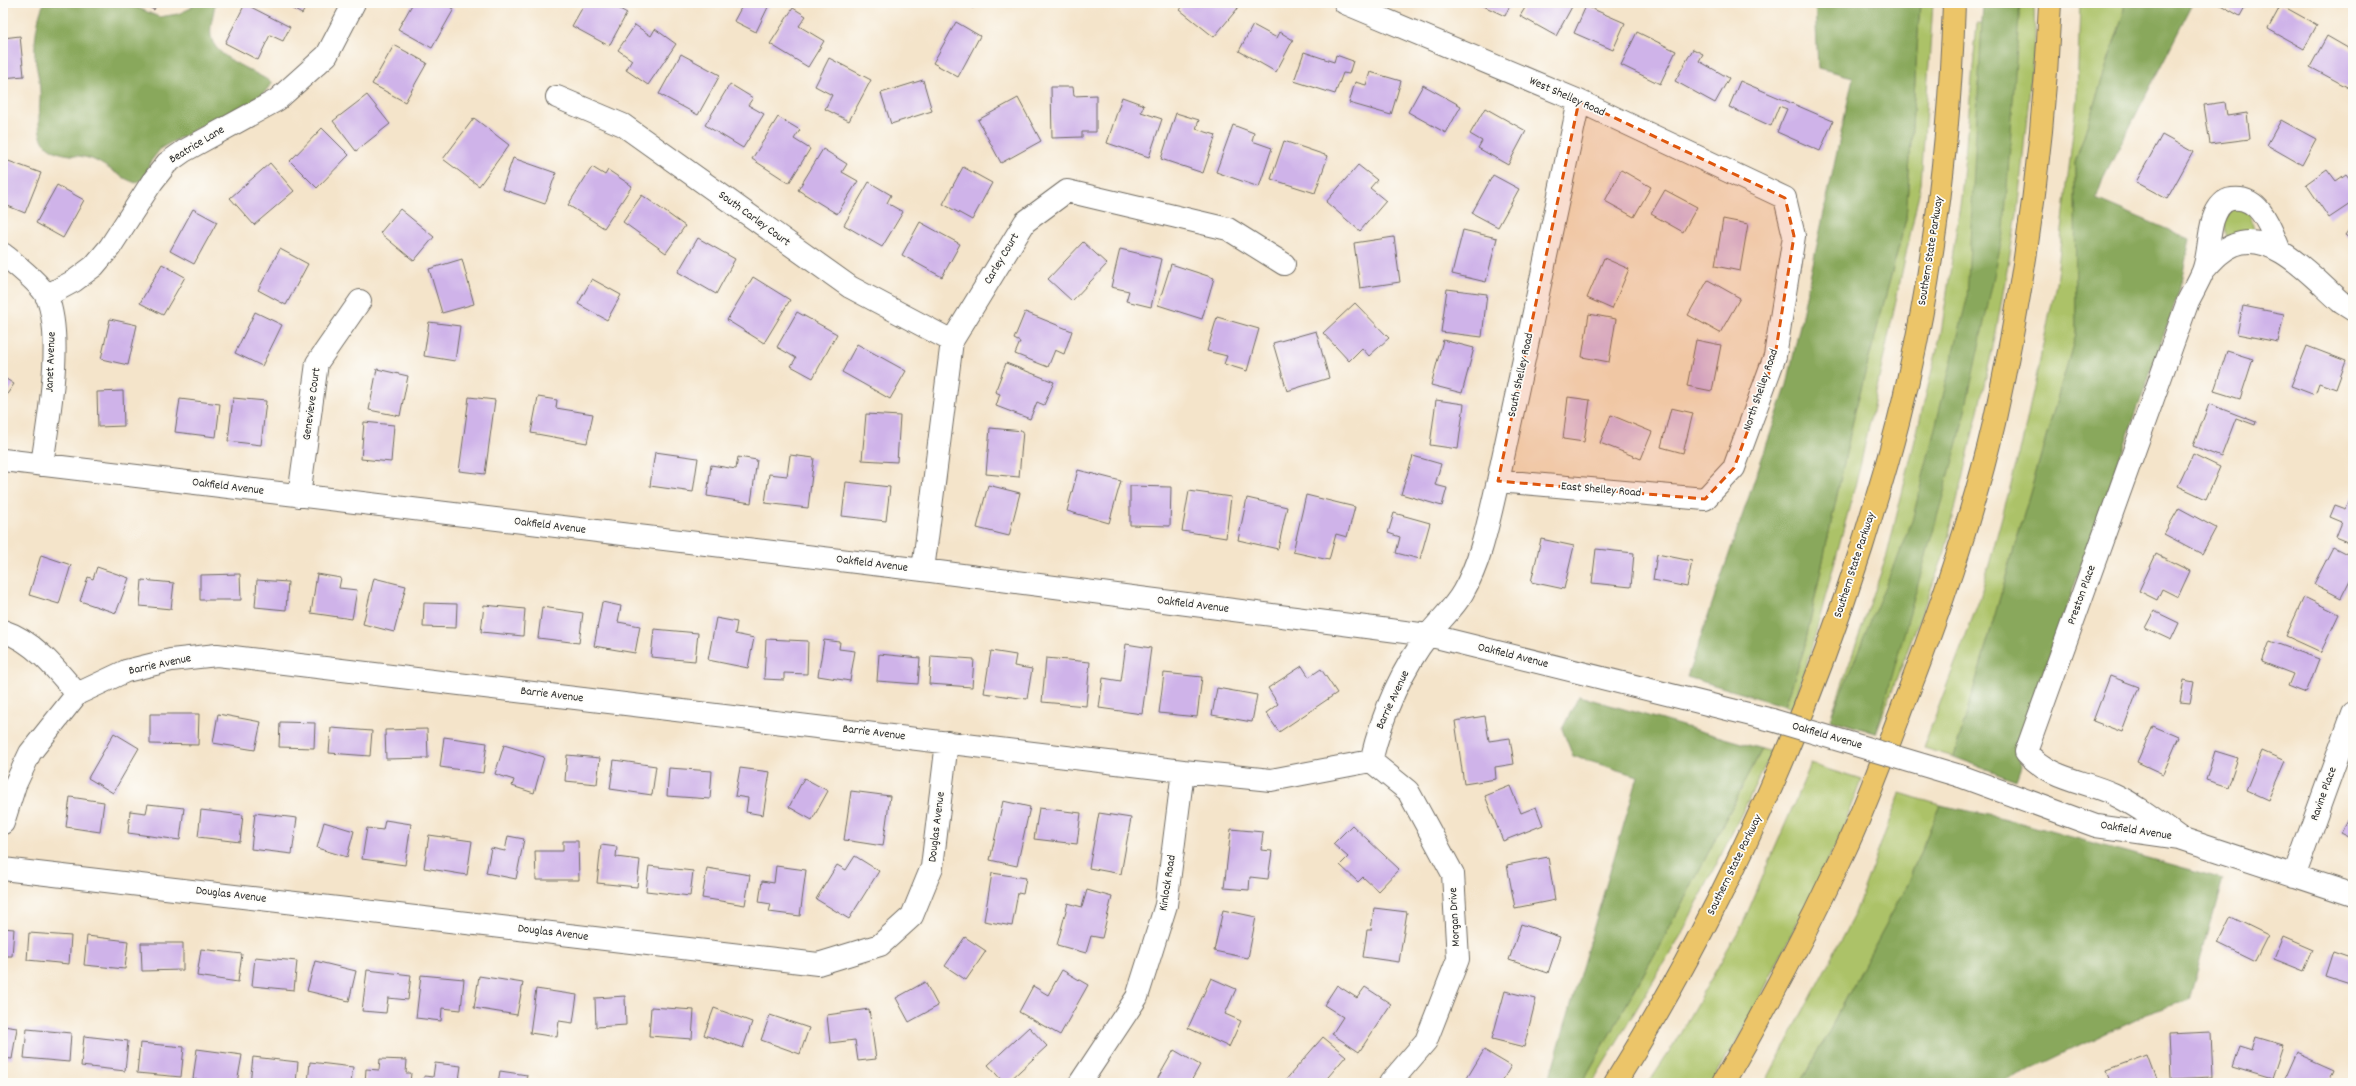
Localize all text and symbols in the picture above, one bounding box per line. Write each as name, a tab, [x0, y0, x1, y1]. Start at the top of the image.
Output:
street label: West Shelley Road	[1526, 73, 1608, 121]
street label: Beatrice Lane	[166, 122, 228, 168]
street label: South Carley Court	[714, 187, 794, 251]
street label: Southern State Parkway	[1914, 194, 1948, 307]
street label: Carley Court	[980, 230, 1024, 288]
street label: Janet Avenue	[41, 331, 61, 393]
street label: South Shelley Road	[1504, 331, 1538, 419]
street label: North Shelley Road	[1739, 347, 1783, 433]
street label: Genevieve Court	[299, 366, 326, 441]
street label: Oakfield Avenue	[191, 474, 265, 500]
street label: East Shelley Road	[1560, 478, 1642, 502]
street label: Southern State Parkway	[1830, 509, 1880, 620]
street label: Oakfield Avenue	[513, 513, 587, 539]
street label: Oakfield Avenue	[835, 551, 909, 577]
street label: Preston Place	[2063, 563, 2101, 627]
street label: Oakfield Avenue	[1156, 592, 1230, 618]
street label: Oakfield Avenue	[1476, 639, 1550, 673]
street label: Barrie Avenue	[127, 650, 193, 680]
street label: Barrie Avenue	[1372, 668, 1414, 732]
street label: Barrie Avenue	[520, 683, 584, 707]
street label: Oakfield Avenue	[1790, 718, 1864, 754]
street label: Barrie Avenue	[842, 721, 906, 745]
street label: Ravine Place	[2306, 765, 2342, 823]
street label: Douglas Avenue	[924, 791, 950, 863]
street label: Southern State Parkway	[1703, 811, 1767, 918]
street label: Oakfield Avenue	[2099, 817, 2173, 845]
street label: Kinlock Road	[1155, 854, 1181, 912]
street label: Douglas Avenue	[195, 882, 267, 908]
street label: Morgan Drive	[1445, 887, 1465, 947]
street label: Douglas Avenue	[517, 920, 589, 946]

